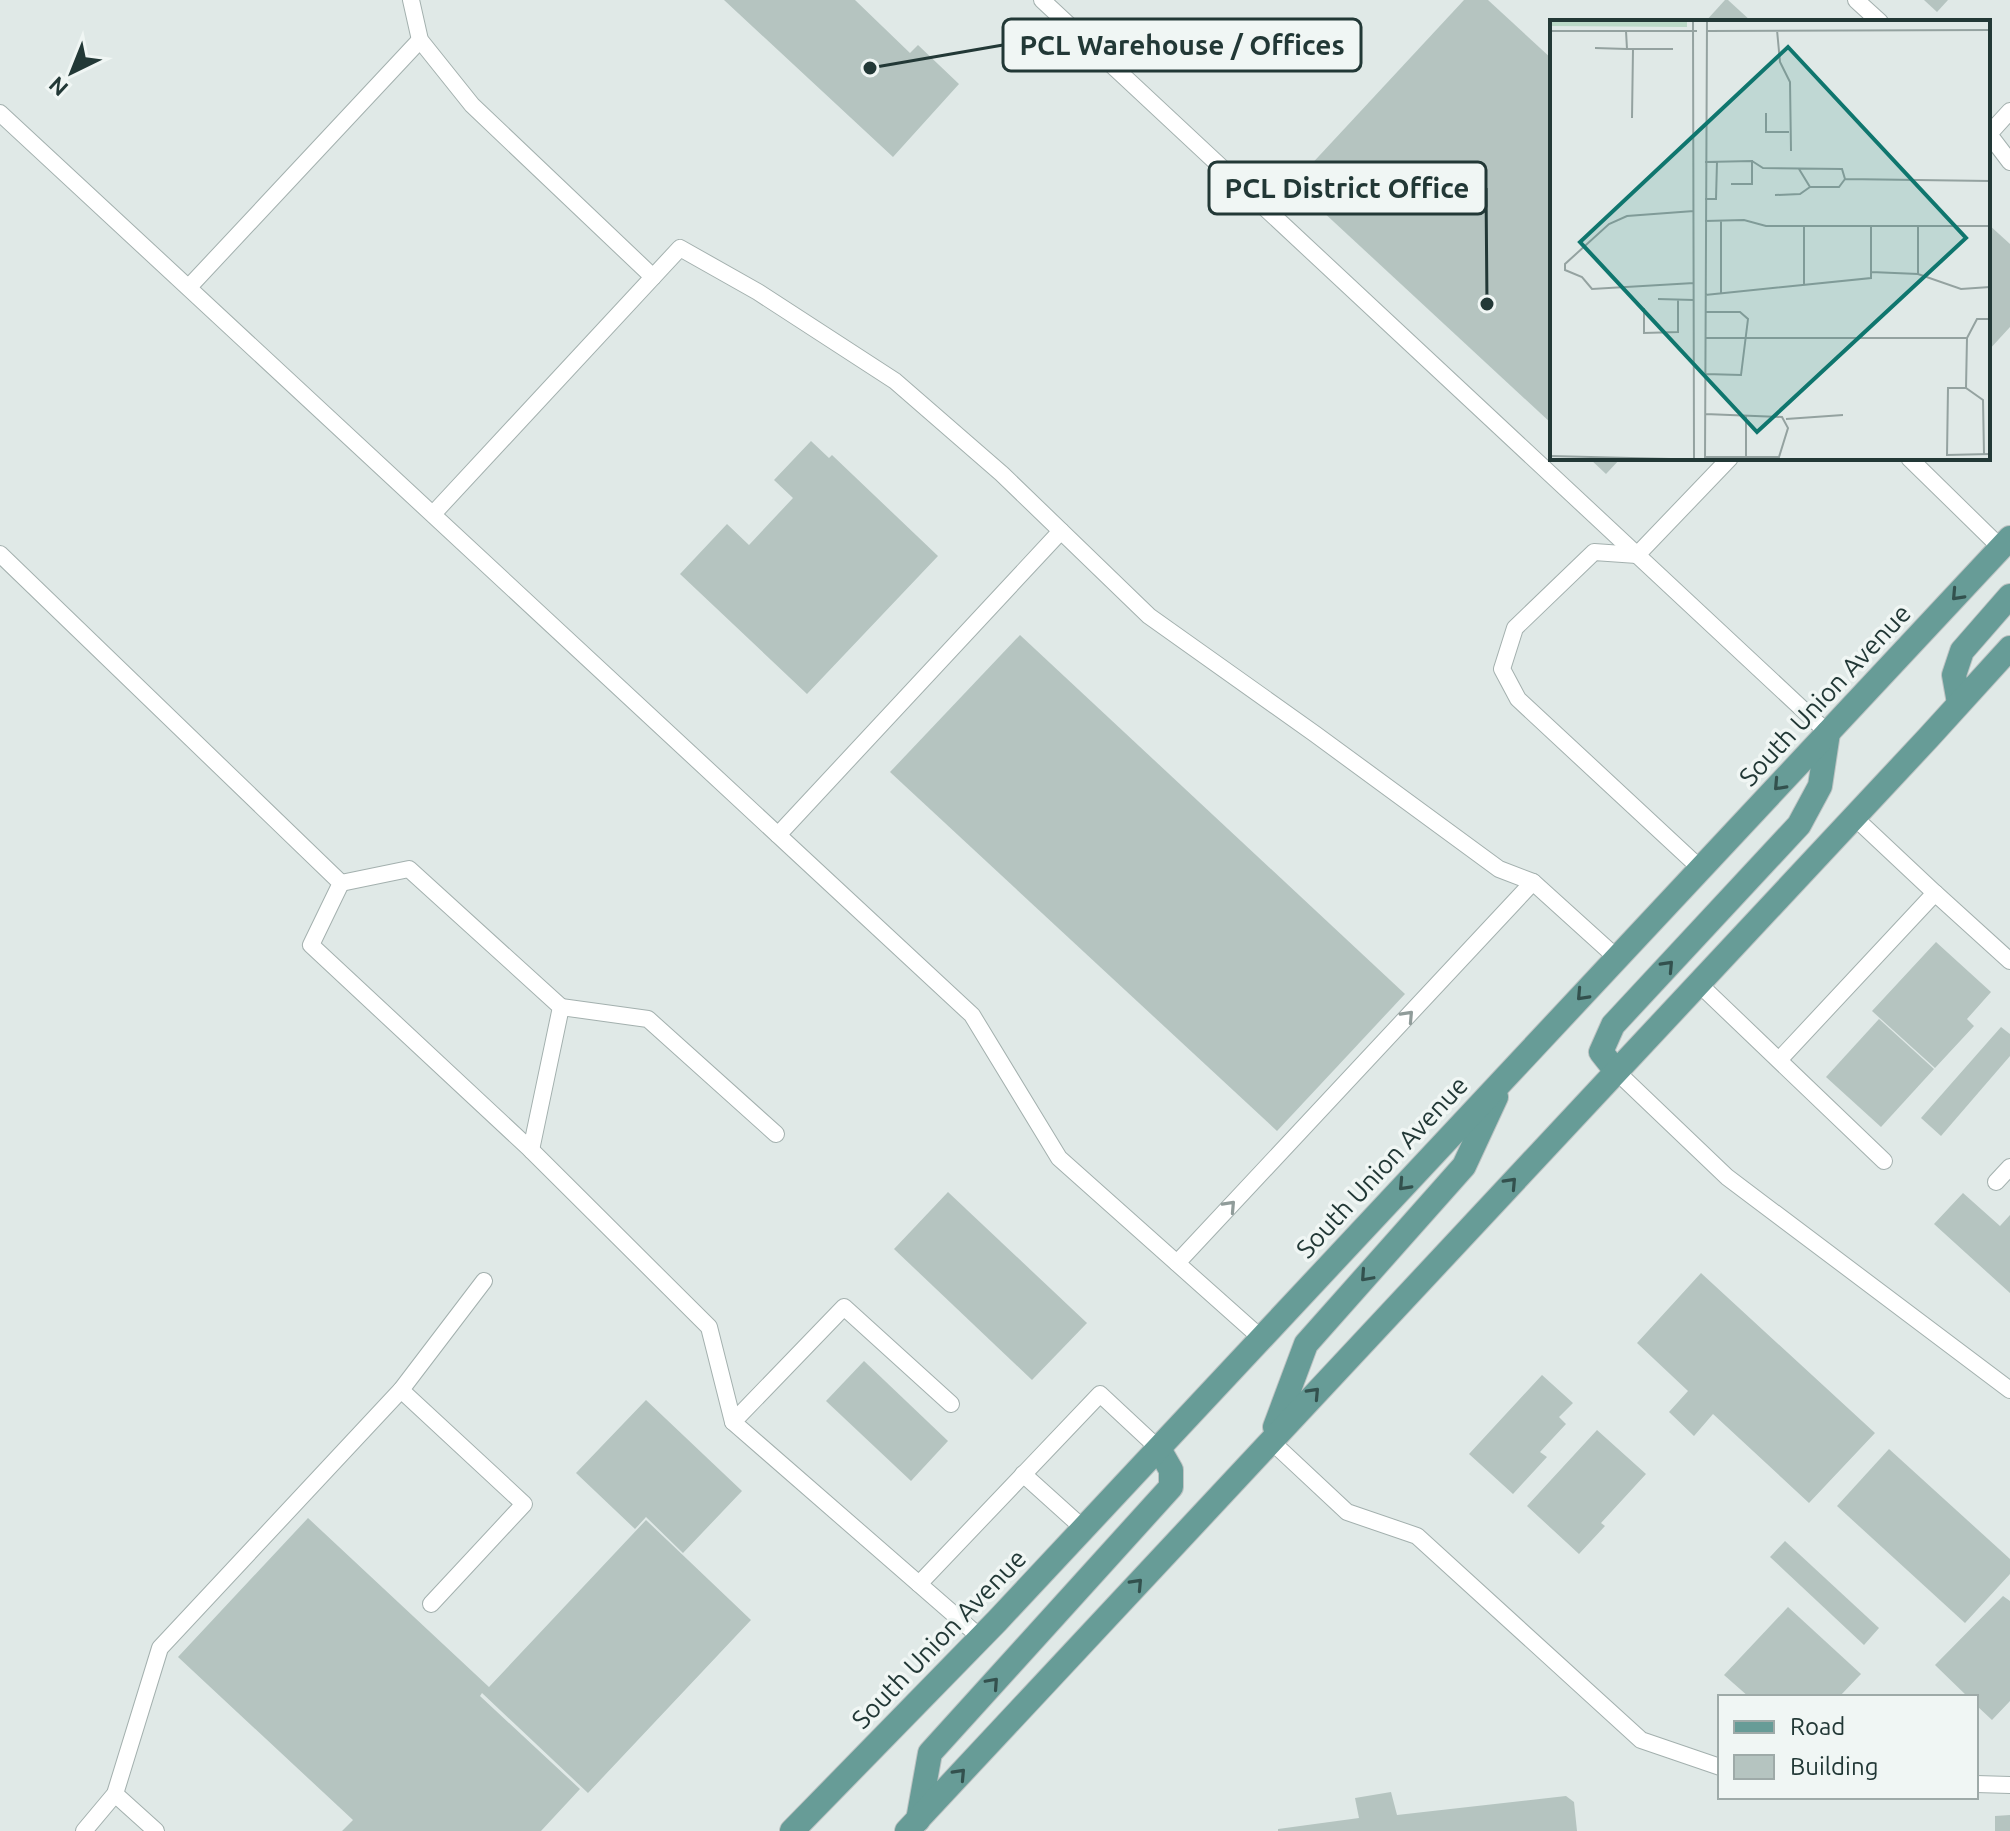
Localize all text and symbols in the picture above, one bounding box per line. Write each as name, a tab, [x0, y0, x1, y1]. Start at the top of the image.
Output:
callout: PCL Warehouse / Offices	[1003, 19, 1361, 71]
inset map	[1550, 20, 1990, 460]
text: PCL Warehouse / Offices	[1019, 29, 1345, 60]
north arrow	[32, 32, 112, 112]
text: N	[43, 72, 73, 102]
callout: PCL District Office	[1209, 162, 1486, 214]
text: PCL District Office	[1225, 172, 1469, 203]
one-way arrow	[1951, 586, 1966, 600]
street label: South Union Avenue	[1733, 598, 1916, 791]
one-way arrow	[1774, 776, 1789, 790]
one-way arrow	[1658, 961, 1673, 975]
one-way arrow	[1577, 986, 1592, 1000]
one-way arrow	[1398, 1011, 1413, 1025]
street label: South Union Avenue	[1290, 1070, 1473, 1263]
one-way arrow	[1399, 1176, 1414, 1190]
one-way arrow	[1501, 1178, 1516, 1192]
one-way arrow	[1221, 1201, 1236, 1215]
one-way arrow	[1362, 1267, 1376, 1282]
one-way arrow	[1304, 1388, 1319, 1402]
street label: South Union Avenue	[846, 1543, 1031, 1734]
one-way arrow	[1127, 1578, 1141, 1593]
one-way arrow	[984, 1678, 998, 1692]
legend	[1718, 1695, 1978, 1799]
text: Road	[1790, 1713, 1845, 1740]
text: Building	[1790, 1753, 1878, 1780]
one-way arrow	[950, 1769, 965, 1783]

